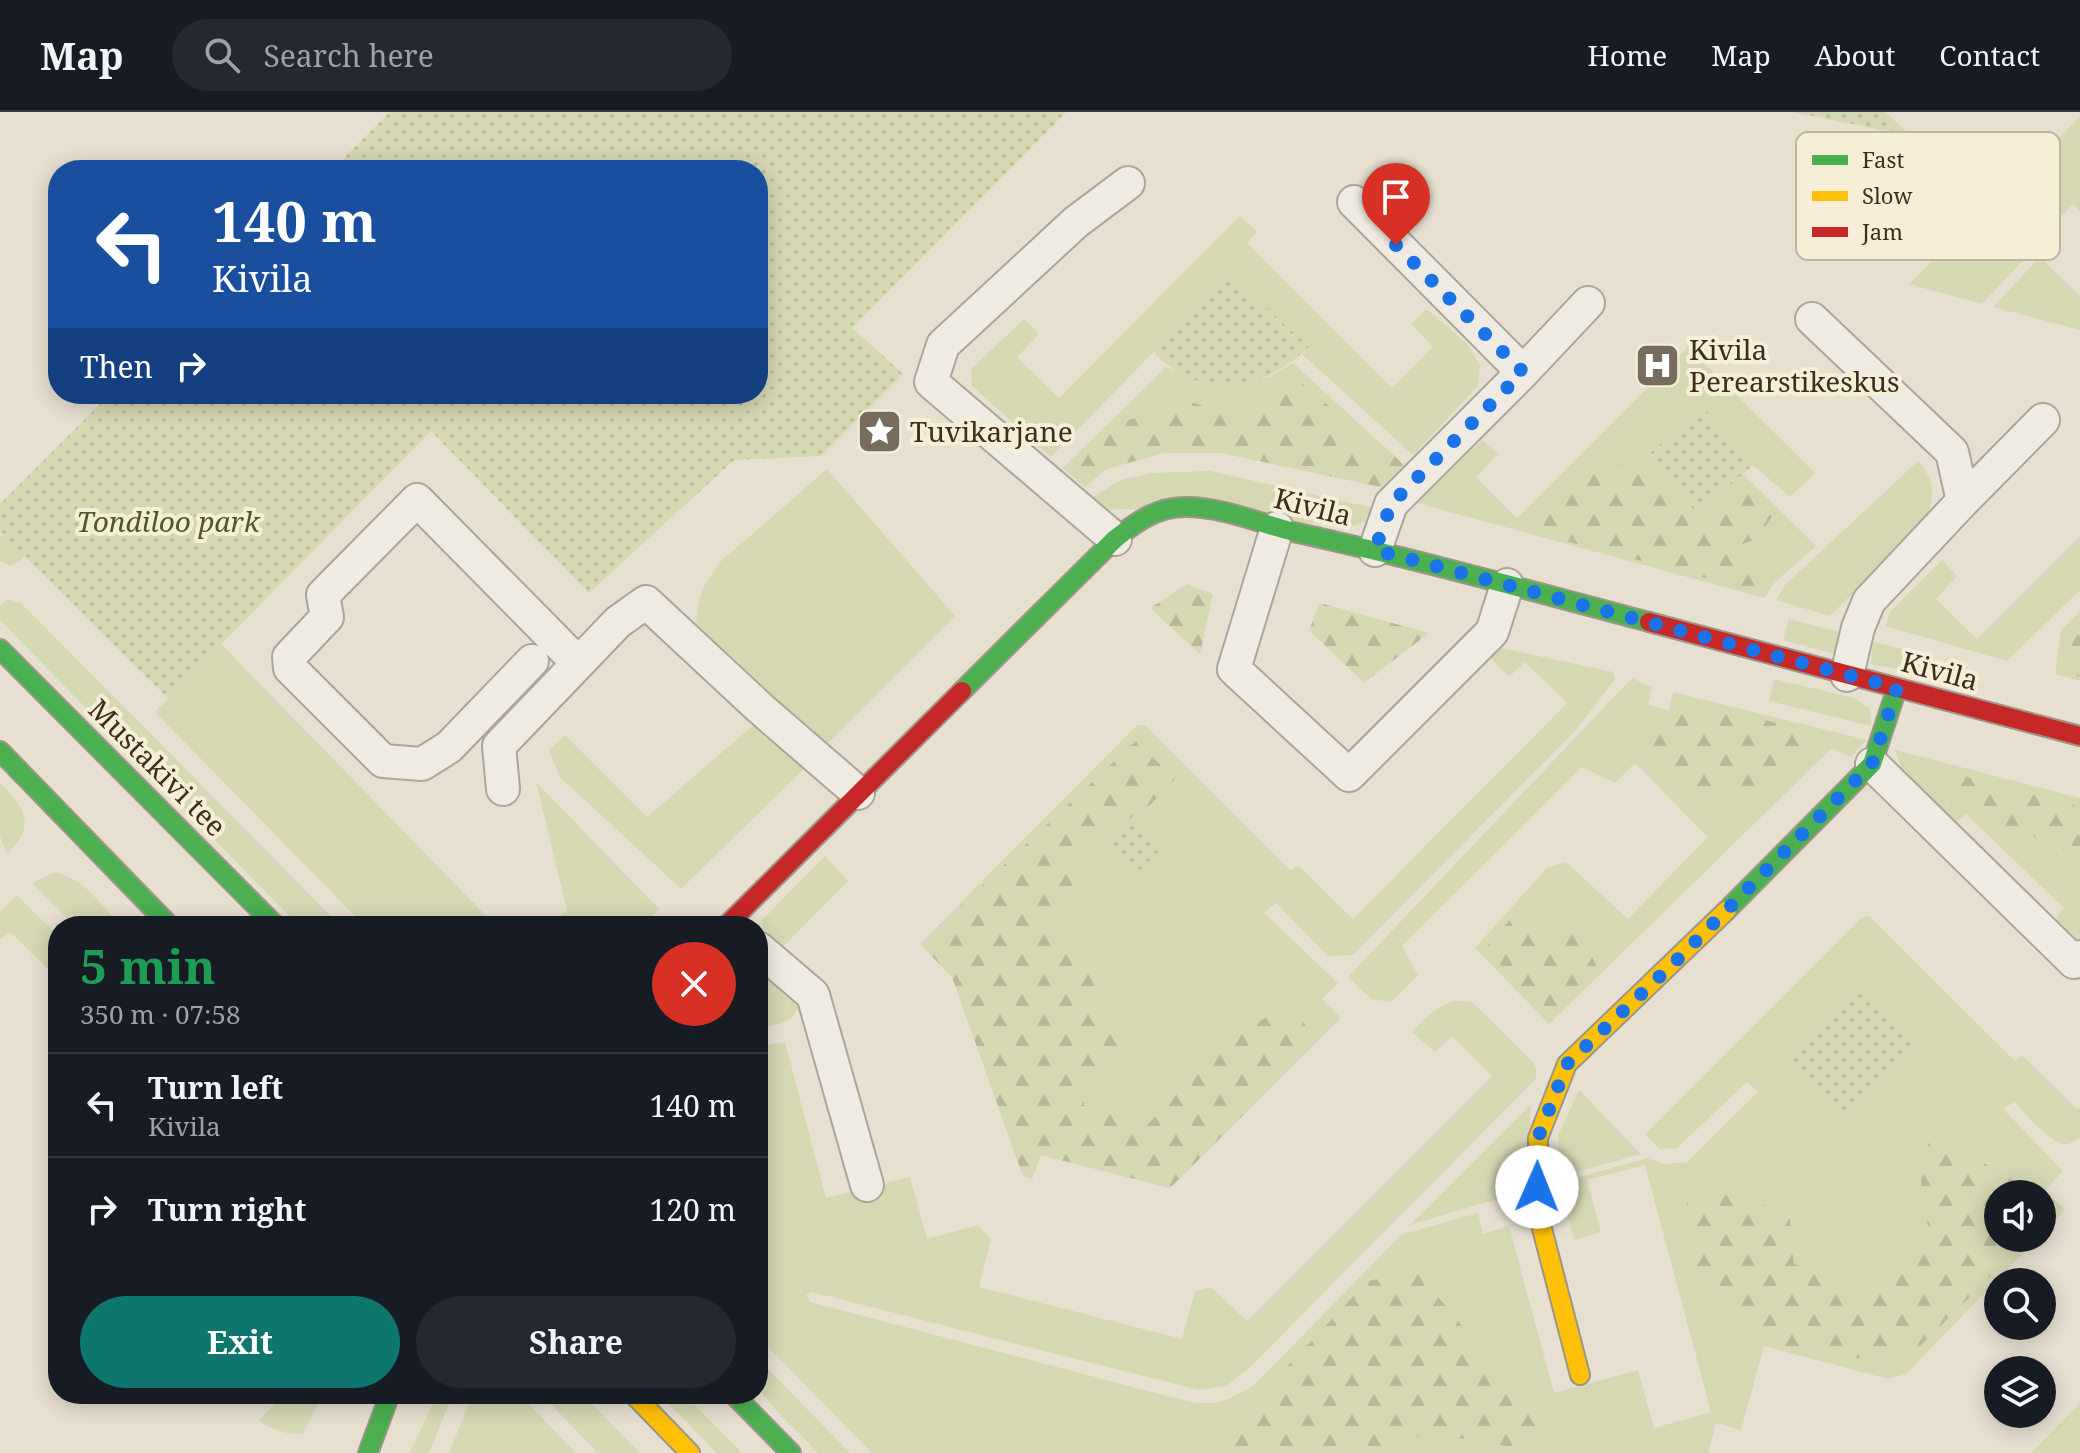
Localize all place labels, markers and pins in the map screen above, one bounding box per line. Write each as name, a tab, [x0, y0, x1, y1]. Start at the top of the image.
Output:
pin	[1362, 163, 1430, 245]
place label: Kivila Perearstikeskus	[1689, 330, 1900, 400]
hospital icon: Kivila Perearstikeskus	[1634, 341, 1682, 389]
place icon: Tuvikarjane	[855, 407, 903, 455]
place label: Tuvikarjane	[910, 412, 1073, 450]

